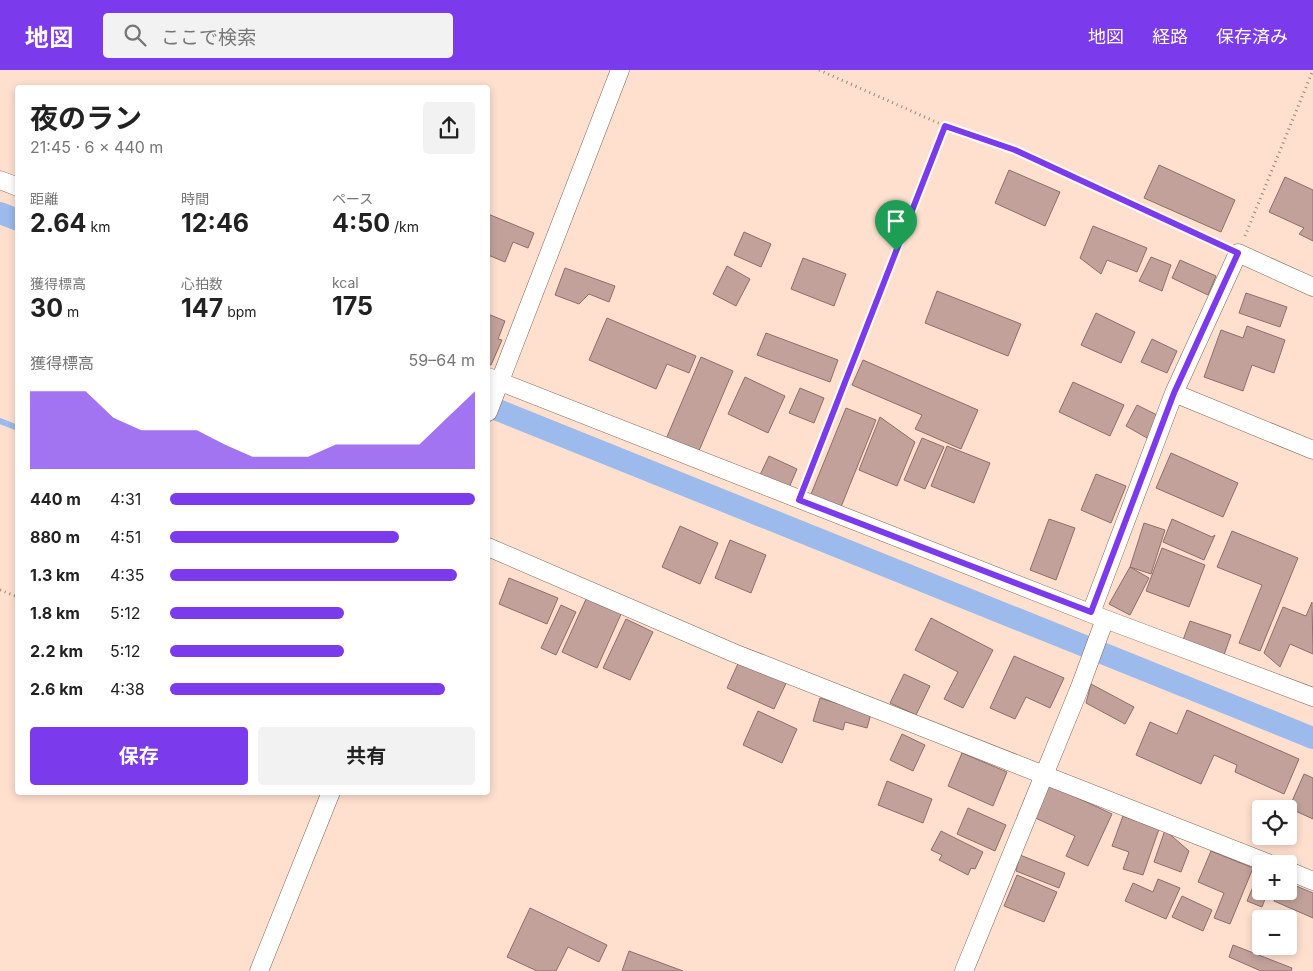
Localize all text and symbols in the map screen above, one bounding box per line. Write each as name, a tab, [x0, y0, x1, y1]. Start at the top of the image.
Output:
search box	[103, 13, 453, 58]
icon: search	[121, 21, 149, 49]
text: 地図	[25, 23, 73, 52]
text: ここで検索	[161, 26, 256, 49]
text: 地図	[1088, 26, 1124, 47]
text: 経路	[1152, 26, 1188, 47]
text: 保存済み	[1216, 26, 1288, 47]
text: 夜のラン	[30, 101, 142, 135]
button: share	[423, 102, 475, 154]
text: 21:45 · 6 × 440 m	[30, 137, 163, 157]
text: 距離	[30, 190, 58, 207]
text: 時間	[181, 190, 209, 207]
text: ペース	[332, 190, 373, 207]
pin	[875, 200, 917, 251]
icon: arrive	[882, 207, 910, 235]
text: 2.64	[30, 208, 87, 238]
text: 12:46	[181, 208, 249, 238]
text: 4:50	[332, 208, 390, 238]
text: km	[87, 218, 110, 235]
text: /km	[390, 218, 419, 235]
text: kcal	[332, 274, 359, 291]
text: 獲得標高	[30, 275, 86, 292]
text: 心拍数	[181, 275, 223, 292]
text: 175	[332, 291, 373, 321]
text: 30	[30, 293, 63, 323]
text: 147	[181, 293, 223, 323]
text: m	[63, 303, 79, 320]
text: bpm	[223, 303, 257, 320]
text: 59–64 m	[409, 350, 475, 370]
text: 獲得標高	[30, 353, 94, 373]
text: 440 m	[30, 489, 81, 509]
text: 4:31	[110, 489, 141, 509]
text: 880 m	[30, 527, 80, 547]
text: 4:51	[110, 527, 141, 547]
text: 1.3 km	[30, 565, 80, 585]
text: 4:35	[110, 565, 145, 585]
text: 1.8 km	[30, 603, 80, 623]
text: 5:12	[110, 603, 141, 623]
text: 2.2 km	[30, 641, 83, 661]
text: 5:12	[110, 641, 141, 661]
text: 2.6 km	[30, 679, 83, 699]
text: 4:38	[110, 679, 145, 699]
button: 保存	[30, 727, 248, 785]
button: 共有	[258, 727, 475, 785]
map controls	[1252, 800, 1297, 955]
button: locate	[1252, 800, 1297, 845]
button: +	[1252, 855, 1297, 900]
button: −	[1252, 910, 1297, 955]

